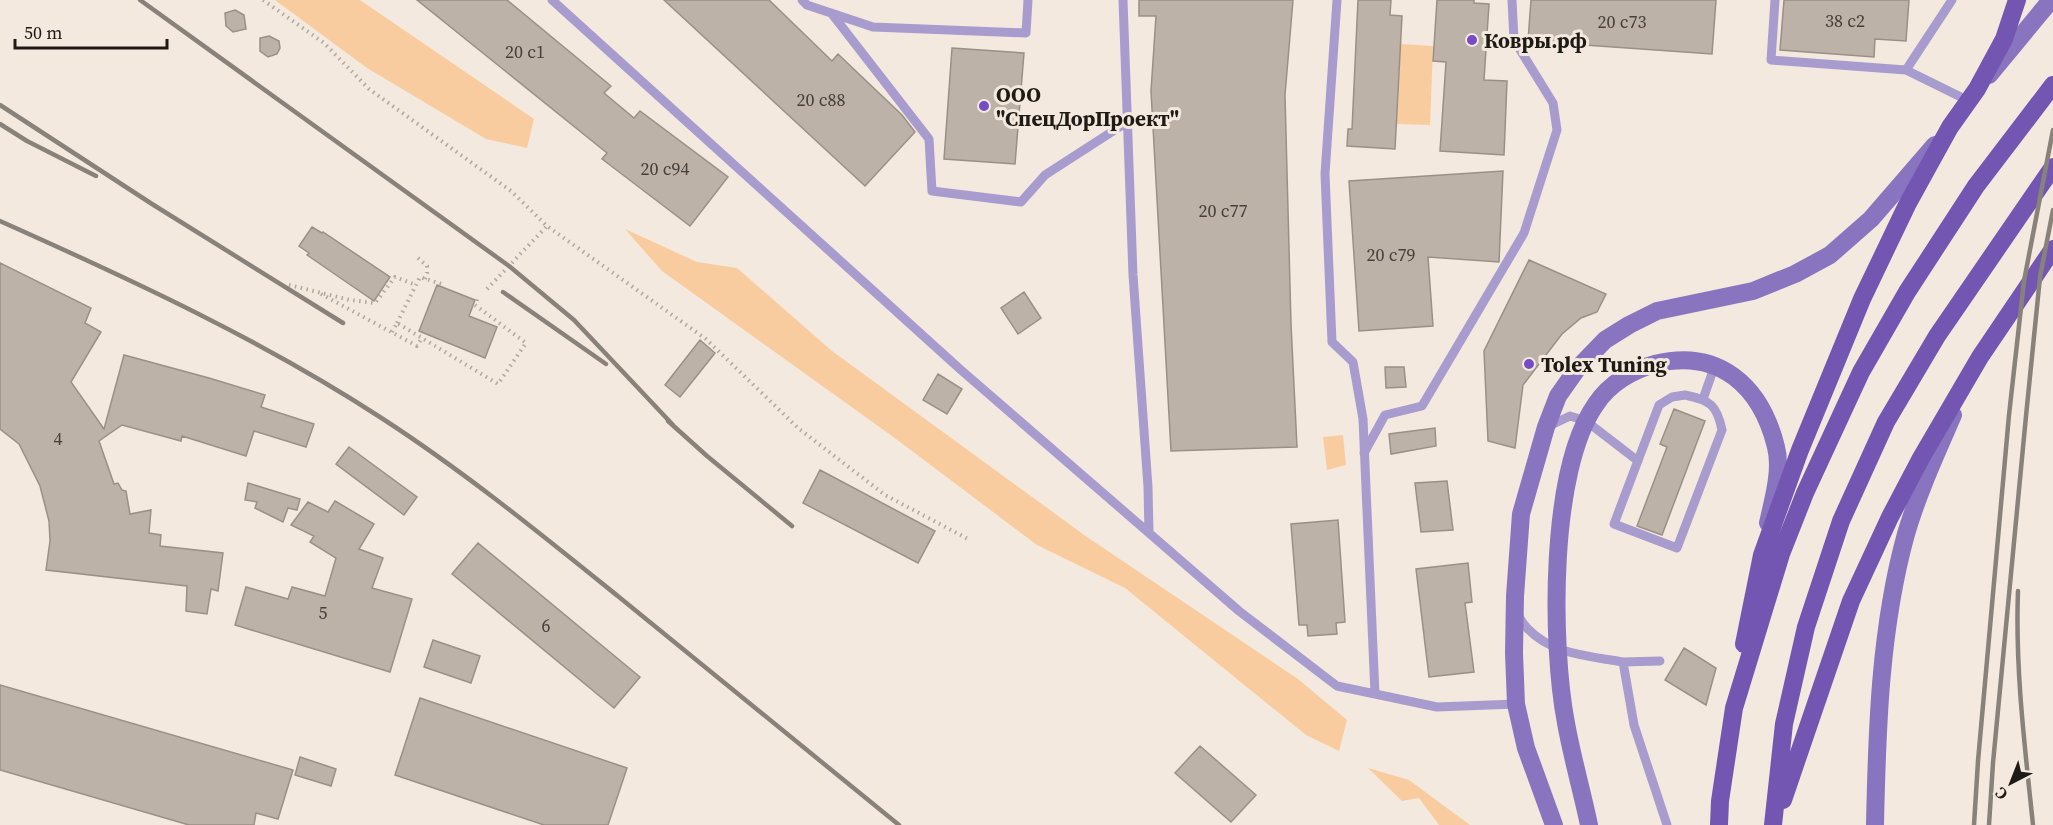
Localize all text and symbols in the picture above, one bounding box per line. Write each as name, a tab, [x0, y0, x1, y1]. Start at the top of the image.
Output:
house number: 38 с2	[1825, 8, 1865, 33]
house number: 20 с73	[1598, 9, 1646, 34]
scale bar	[15, 12, 166, 50]
text: 50 m	[24, 20, 62, 45]
place label: Ковры.рф	[1484, 26, 1587, 55]
marker: Ковры.рф	[1465, 33, 1479, 47]
house number: 20 с1	[505, 39, 545, 64]
place label: ООО "СпецДорПроект"	[996, 80, 1179, 133]
house number: 20 с88	[797, 87, 845, 112]
marker: ООО "СпецДорПроект"	[977, 99, 991, 113]
house number: 20 с94	[641, 156, 689, 181]
house number: 20 с77	[1199, 198, 1247, 223]
house number: 20 с79	[1367, 242, 1415, 267]
place label: Tolex Tuning	[1541, 350, 1668, 379]
marker: Tolex Tuning	[1522, 357, 1536, 371]
house number: 4	[54, 426, 63, 451]
house number: 5	[319, 600, 328, 625]
house number: 6	[542, 613, 551, 638]
north arrow	[1981, 753, 2041, 813]
text: С	[1990, 783, 2012, 806]

